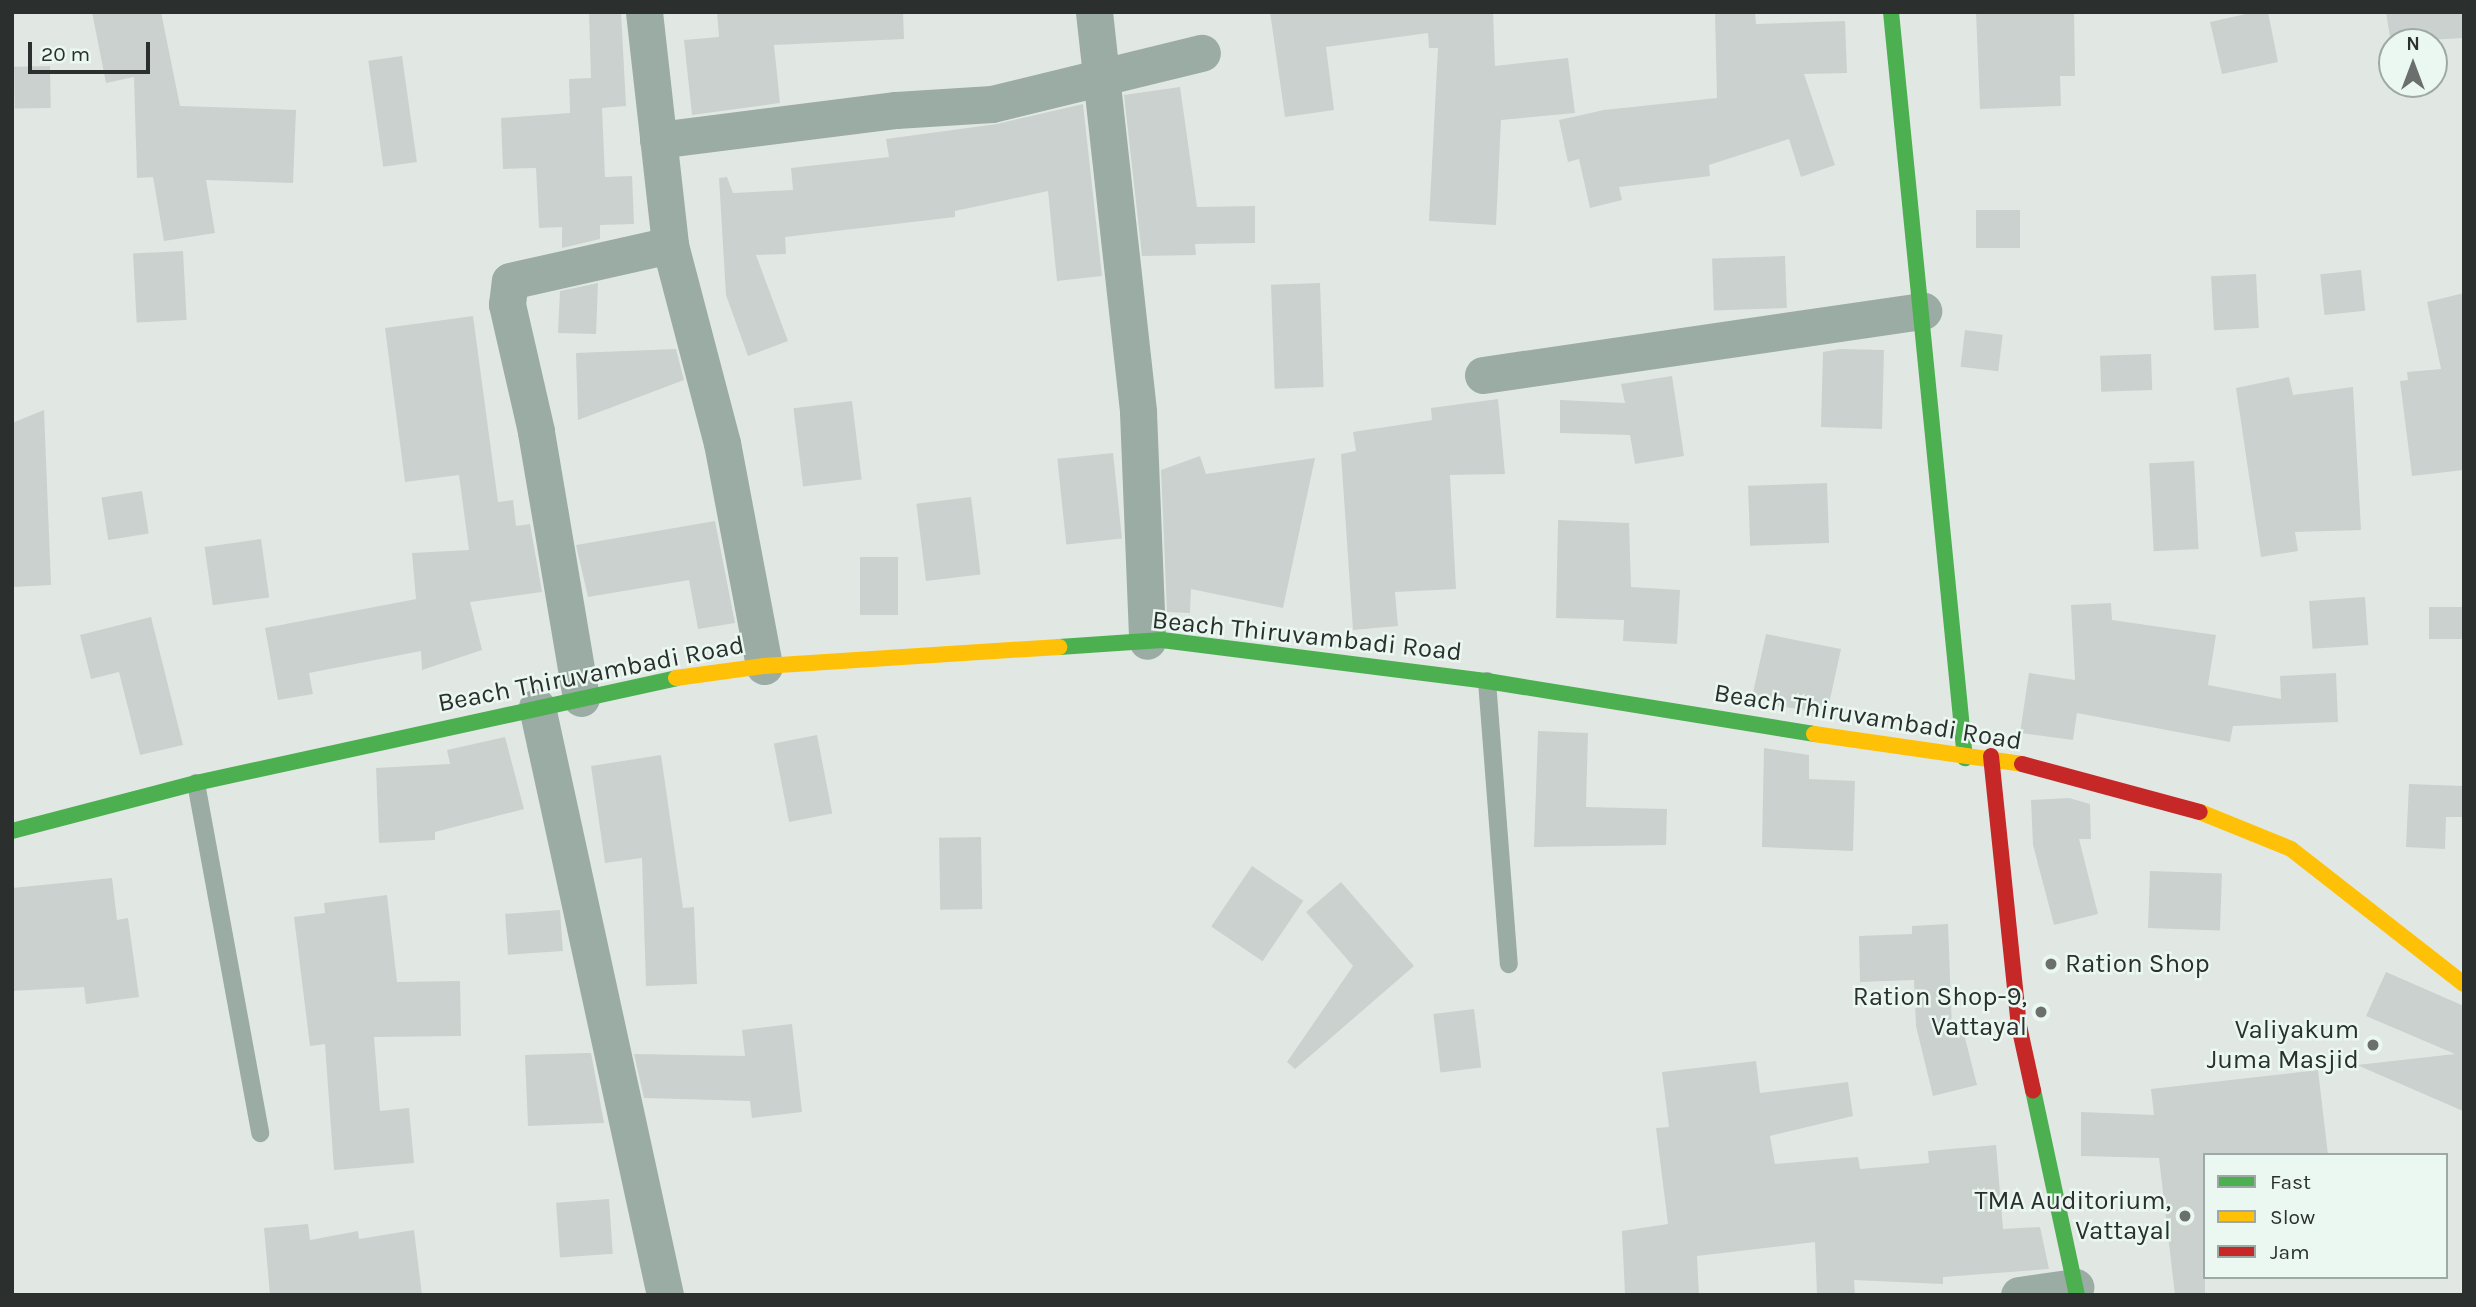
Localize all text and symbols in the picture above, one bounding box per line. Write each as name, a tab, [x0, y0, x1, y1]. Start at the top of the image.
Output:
scale bar	[32, 28, 154, 72]
north arrow	[2378, 28, 2448, 98]
text: N	[2406, 33, 2420, 55]
text: 20 m	[41, 42, 90, 66]
street label: Beach Thiruvambadi Road	[1151, 604, 1463, 668]
street label: Beach Thiruvambadi Road	[435, 629, 747, 719]
street label: Beach Thiruvambadi Road	[1712, 677, 2024, 757]
place label: Ration Shop	[2065, 948, 2210, 980]
marker: Ration Shop	[2043, 956, 2059, 972]
place label: Ration Shop-9, Vattayal	[1853, 981, 2027, 1042]
marker: Ration Shop-9, Vattayal	[2033, 1004, 2049, 1020]
place label: Valiyakum Juma Masjid	[2207, 1014, 2359, 1076]
marker: Valiyakum Juma Masjid	[2365, 1037, 2381, 1053]
legend	[2203, 1153, 2448, 1279]
text: Fast	[2270, 1170, 2311, 1194]
place label: TMA Auditorium, Vattayal	[1974, 1185, 2171, 1246]
text: Slow	[2270, 1205, 2315, 1229]
marker: TMA Auditorium, Vattayal	[2177, 1208, 2193, 1224]
text: Jam	[2270, 1240, 2310, 1264]

